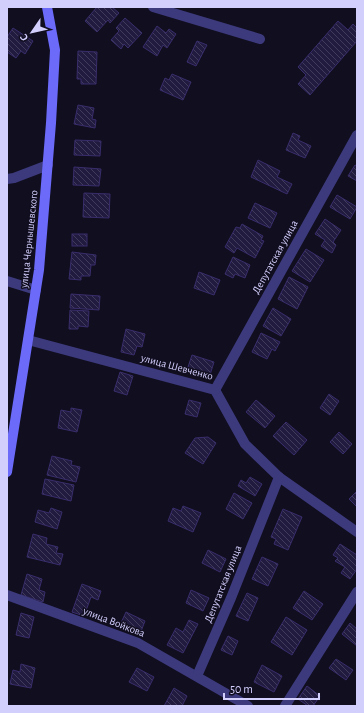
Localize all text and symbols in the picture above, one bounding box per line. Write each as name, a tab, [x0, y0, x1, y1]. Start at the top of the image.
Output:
north arrow	[12, 12, 52, 52]
text: С	[18, 32, 30, 43]
street label: улица Чернышевского	[18, 189, 40, 290]
street label: Депутатская улица	[250, 218, 300, 296]
street label: улица Шевченко	[139, 352, 214, 382]
street label: Депутатская улица	[202, 544, 244, 624]
street label: улица Войкова	[81, 605, 146, 639]
scale bar	[224, 675, 319, 701]
text: 50 m	[230, 683, 253, 695]

